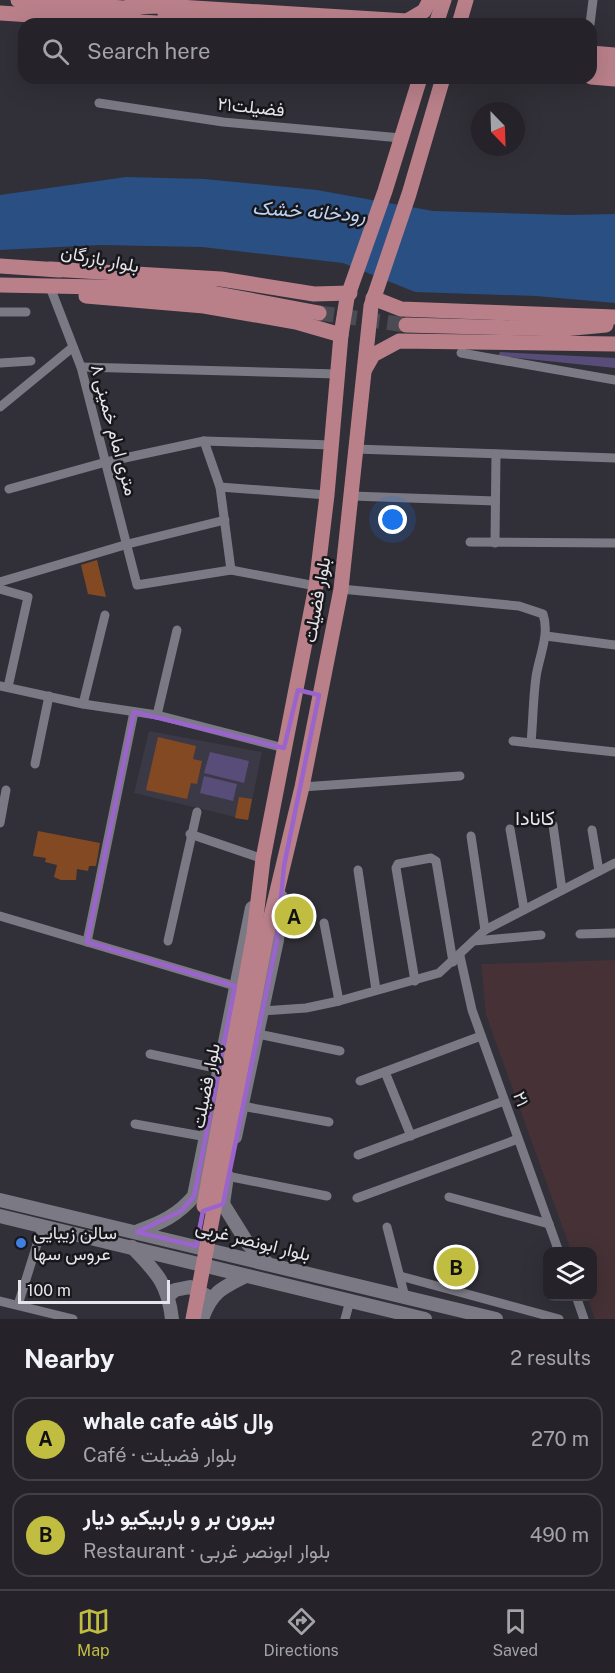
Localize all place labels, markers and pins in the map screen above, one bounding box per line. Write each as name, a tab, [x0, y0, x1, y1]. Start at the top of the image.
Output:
pin: A	[274, 894, 314, 938]
place label: سالن زیبایی عروس سها	[33, 1222, 117, 1265]
marker: سالن زیبایی عروس سها	[14, 1236, 28, 1250]
pin: B	[436, 1244, 476, 1290]

